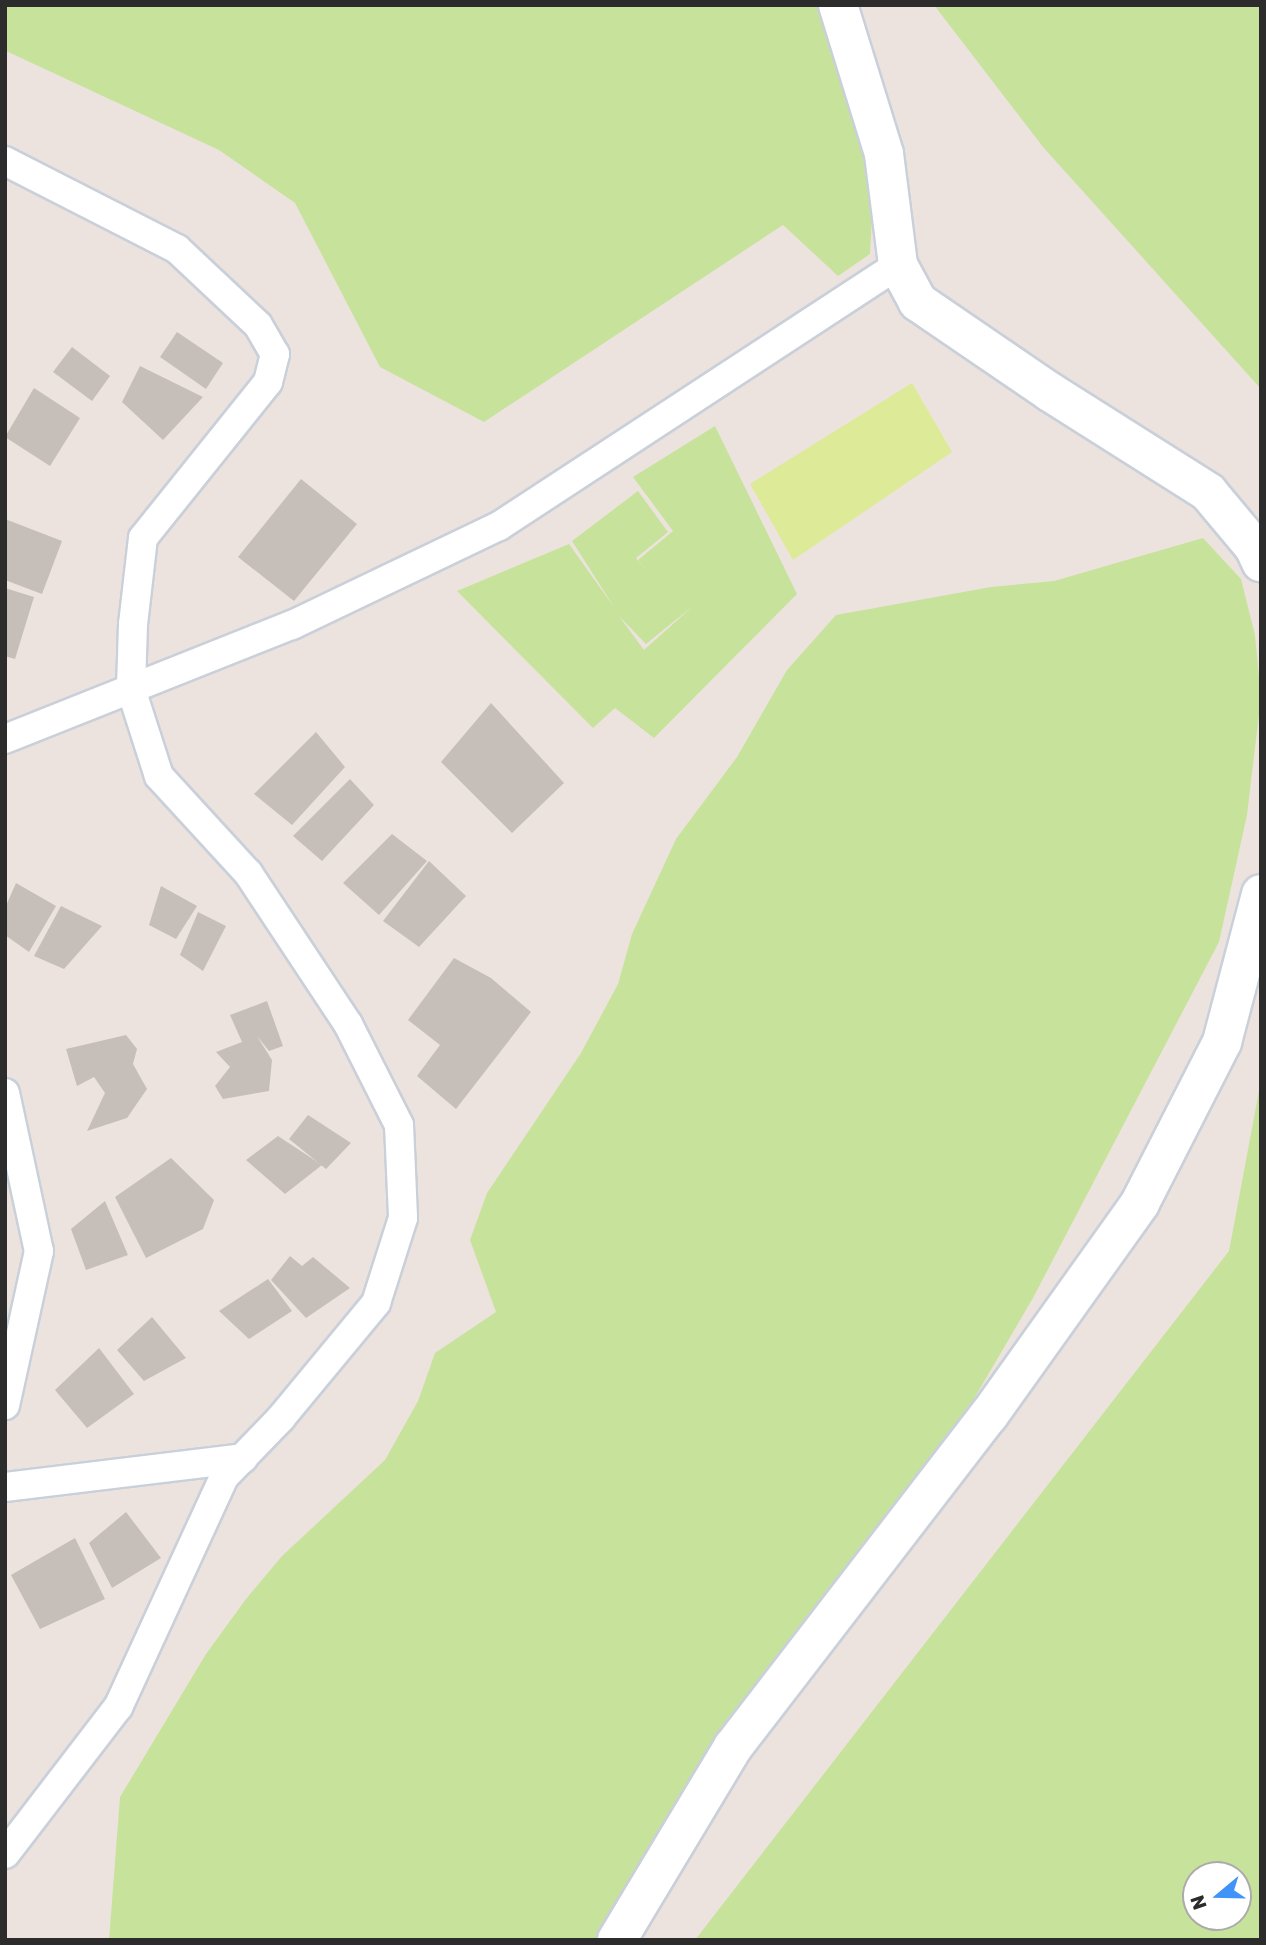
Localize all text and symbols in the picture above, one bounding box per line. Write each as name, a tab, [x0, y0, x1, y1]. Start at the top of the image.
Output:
north arrow	[1182, 1861, 1252, 1931]
text: N	[1185, 1892, 1212, 1913]

